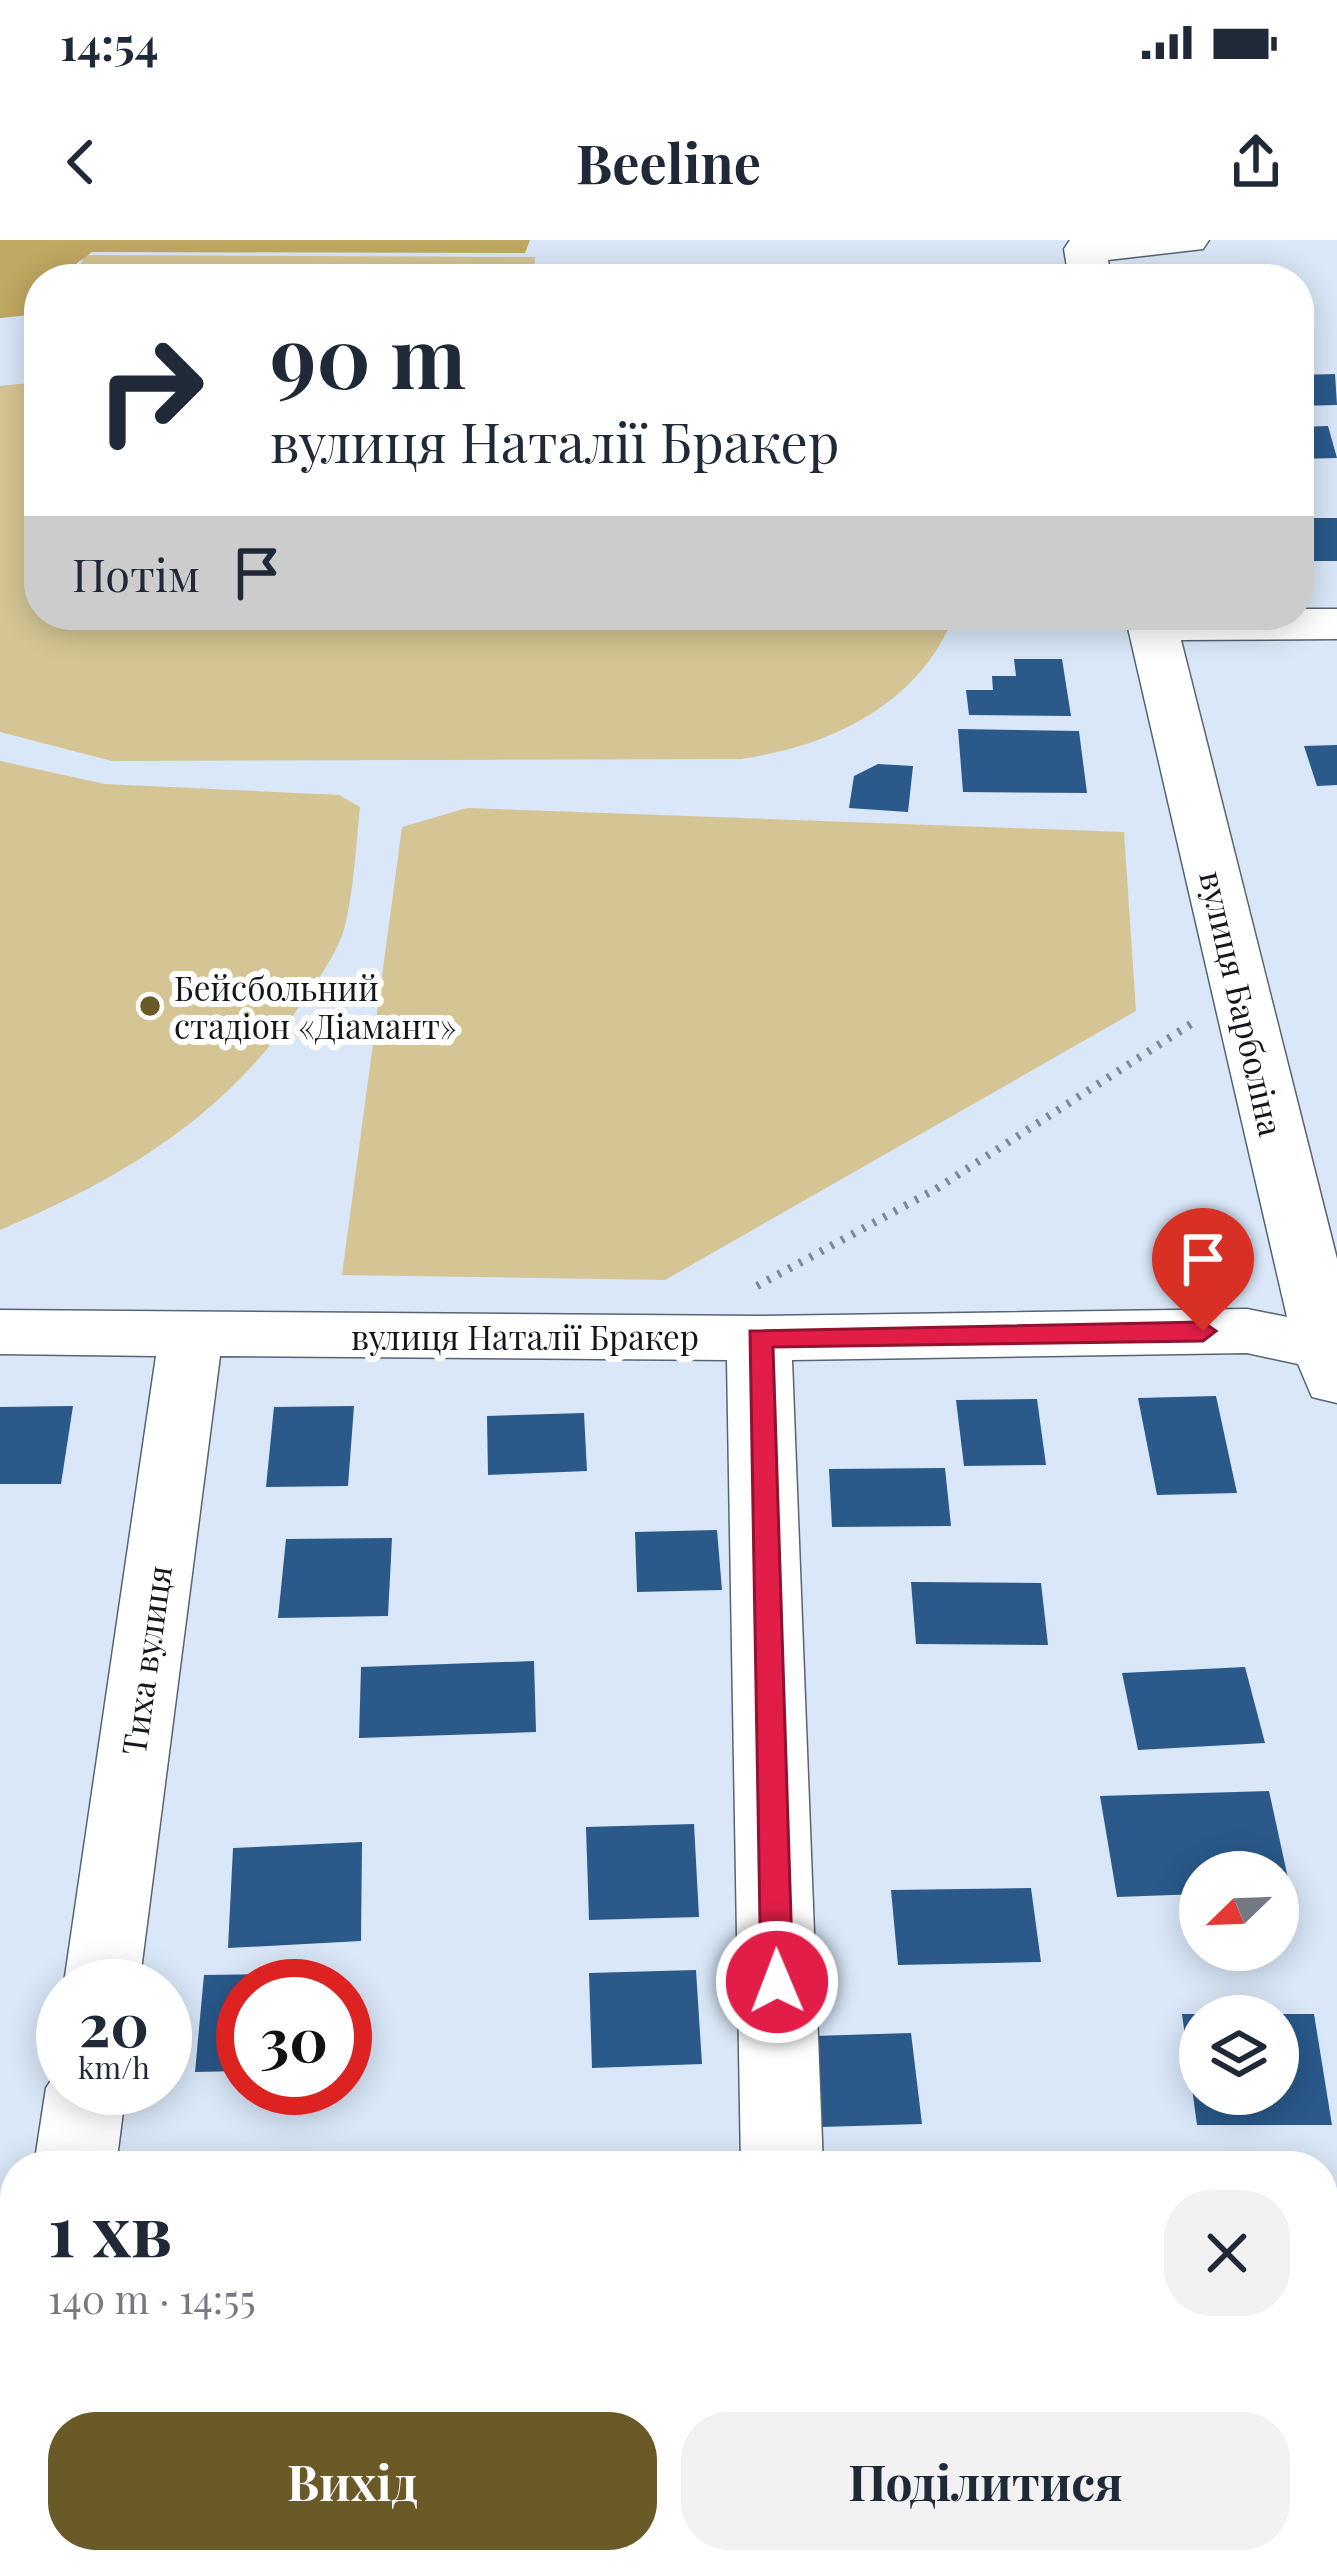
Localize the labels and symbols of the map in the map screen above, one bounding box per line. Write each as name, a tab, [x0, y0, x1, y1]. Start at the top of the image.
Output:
street label: вулиця Барболіна	[1191, 866, 1295, 1140]
place label: Бейсбольний стадіон «Діамант»	[174, 965, 456, 1047]
marker: Бейсбольний стадіон «Діамант»	[137, 993, 163, 1019]
pin	[1152, 1208, 1254, 1331]
street label: вулиця Наталії Бракер	[351, 1314, 699, 1358]
street label: Тиха вулиця	[110, 1562, 180, 1758]
north arrow	[1179, 1851, 1299, 1971]
position arrow	[714, 1919, 840, 2045]
speed limit sign: 30	[216, 1959, 372, 2115]

